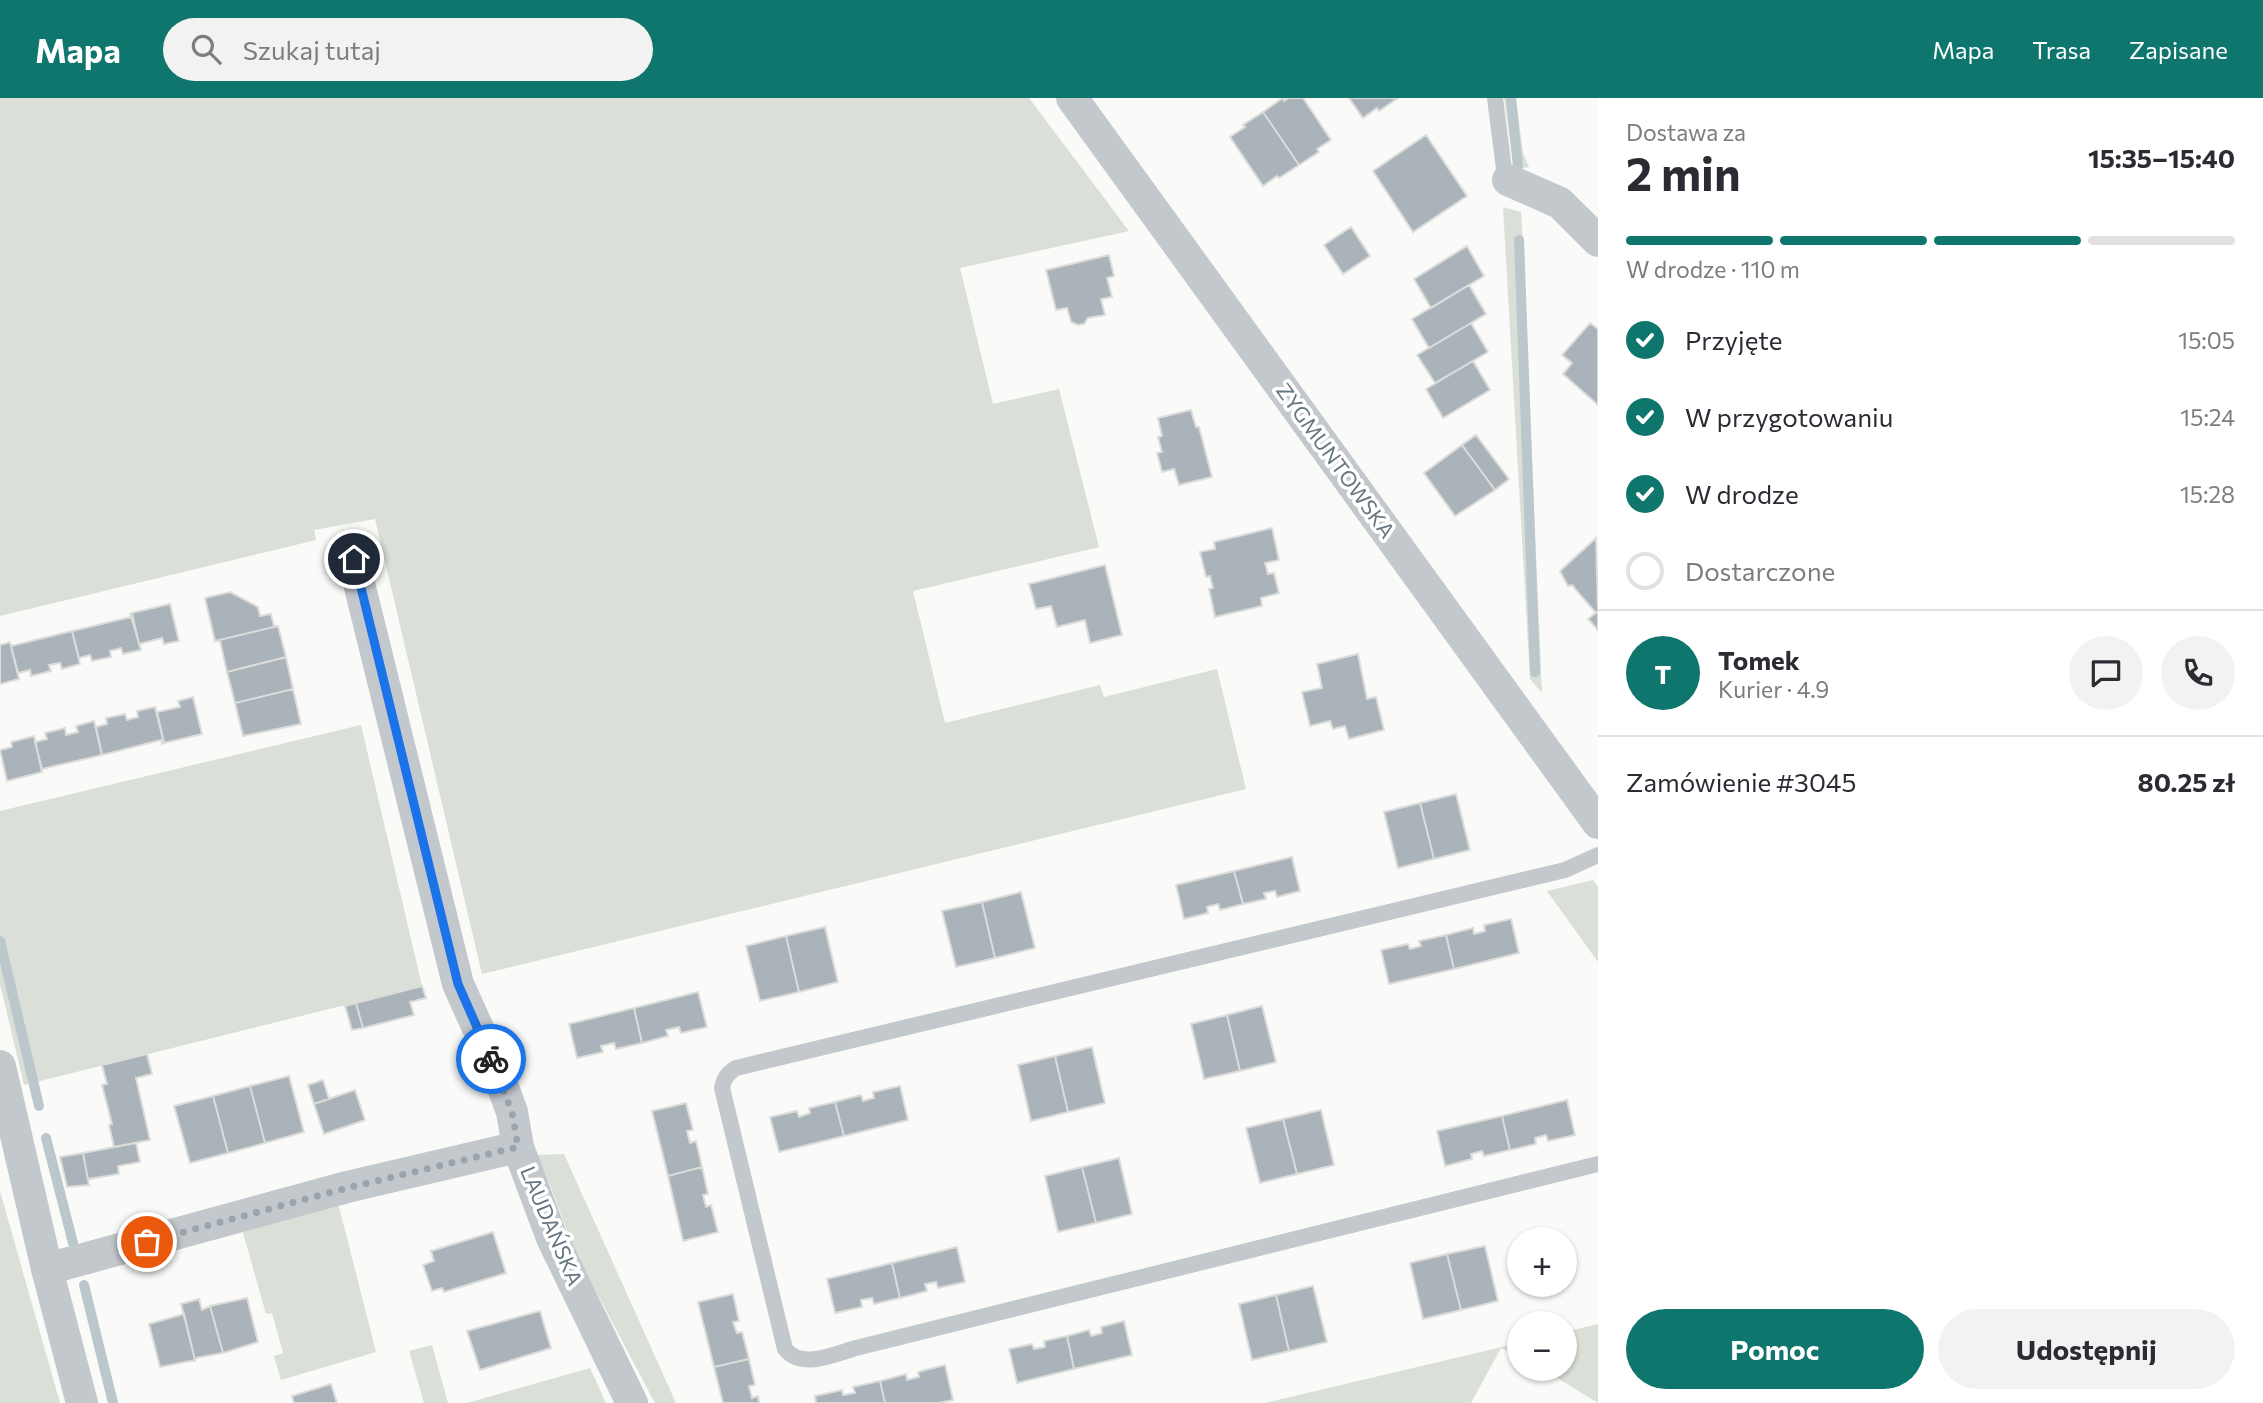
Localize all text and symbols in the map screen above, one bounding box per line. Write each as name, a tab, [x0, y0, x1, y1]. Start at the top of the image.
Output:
search box	[163, 18, 653, 81]
text: Mapa	[35, 29, 121, 70]
icon: search	[187, 30, 225, 68]
text: Szukaj tutaj	[243, 34, 381, 65]
text: Mapa	[1932, 35, 1994, 64]
text: Trasa	[2032, 35, 2091, 64]
text: Zapisane	[2129, 35, 2228, 64]
text: Dostawa za	[1626, 118, 1746, 146]
text: 15:35–15:40	[2088, 142, 2235, 173]
text: 2 min	[1626, 144, 1741, 200]
text: W drodze · 110 m	[1626, 255, 1800, 283]
icon: check	[1626, 321, 1664, 359]
text: Przyjęte	[1685, 324, 1782, 355]
text: 15:05	[2178, 326, 2235, 354]
street label: ZYGMUNTOWSKA	[1272, 378, 1401, 542]
icon: check	[1626, 398, 1664, 436]
text: W przygotowaniu	[1685, 401, 1893, 432]
text: 15:24	[2180, 403, 2235, 431]
icon: check	[1626, 475, 1664, 513]
text: W drodze	[1685, 478, 1799, 509]
text: 15:28	[2180, 480, 2235, 508]
pin	[324, 529, 384, 589]
icon: home	[335, 540, 373, 578]
text: Dostarczone	[1685, 555, 1835, 586]
button: chat	[2069, 636, 2143, 710]
button: phone	[2161, 636, 2235, 710]
text: Tomek	[1718, 644, 1800, 675]
text: T	[1655, 658, 1671, 689]
text: Kurier · 4.9	[1718, 675, 1829, 703]
text: Zamówienie #3045	[1626, 766, 1856, 797]
text: 80.25 zł	[2138, 766, 2235, 797]
courier	[456, 1024, 526, 1094]
icon: bike	[472, 1040, 510, 1078]
street label: LAUDAŃSKA	[516, 1162, 589, 1289]
pin	[117, 1212, 177, 1272]
icon: bag	[128, 1223, 166, 1261]
map controls	[1507, 1227, 1577, 1381]
button: +	[1507, 1227, 1577, 1297]
button: Pomoc	[1626, 1309, 1924, 1389]
button: Udostępnij	[1938, 1309, 2235, 1389]
button: −	[1507, 1311, 1577, 1381]

